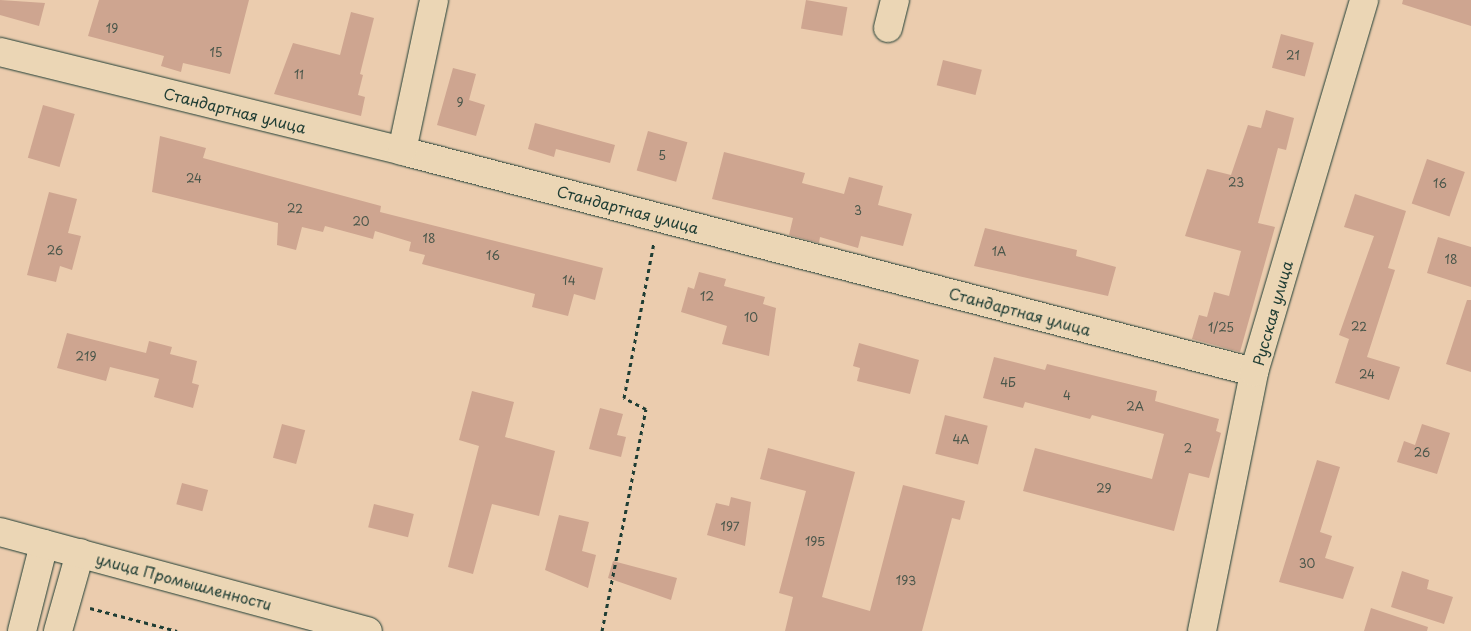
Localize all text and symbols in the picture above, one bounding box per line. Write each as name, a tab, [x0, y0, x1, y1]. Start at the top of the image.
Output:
house number: 19	[106, 22, 118, 36]
house number: 15	[209, 46, 223, 60]
house number: 21	[1286, 49, 1300, 63]
house number: 11	[294, 68, 304, 82]
street label: Стандартная улица	[161, 83, 309, 137]
house number: 9	[456, 96, 464, 110]
house number: 5	[658, 149, 666, 163]
house number: 24	[186, 172, 202, 186]
house number: 23	[1228, 176, 1244, 190]
house number: 16	[1433, 177, 1447, 191]
street label: Стандартная улица	[555, 181, 701, 237]
house number: 22	[287, 202, 303, 216]
house number: 3	[854, 204, 862, 218]
house number: 20	[352, 215, 370, 229]
house number: 18	[423, 232, 435, 246]
house number: 26	[47, 244, 63, 258]
house number: 1А	[992, 245, 1006, 259]
house number: 16	[486, 249, 500, 263]
house number: 18	[1445, 253, 1457, 267]
street label: Русская улица	[1248, 258, 1296, 368]
house number: 14	[562, 274, 576, 288]
street label: Стандартная улица	[947, 283, 1093, 339]
house number: 12	[700, 290, 714, 304]
house number: 10	[744, 311, 758, 325]
house number: 22	[1351, 320, 1367, 334]
house number: 1/25	[1208, 321, 1234, 335]
house number: 219	[76, 350, 96, 364]
house number: 24	[1359, 368, 1375, 382]
house number: 4Б	[1000, 376, 1016, 390]
house number: 4	[1063, 389, 1071, 403]
house number: 2А	[1126, 400, 1144, 414]
house number: 4А	[952, 433, 970, 447]
house number: 2	[1184, 442, 1192, 456]
house number: 26	[1414, 446, 1430, 460]
house number: 29	[1096, 482, 1112, 496]
house number: 197	[721, 520, 739, 534]
house number: 195	[805, 535, 825, 549]
street label: улица Промышленности	[94, 549, 274, 613]
house number: 30	[1299, 557, 1315, 571]
house number: 193	[896, 574, 916, 588]

